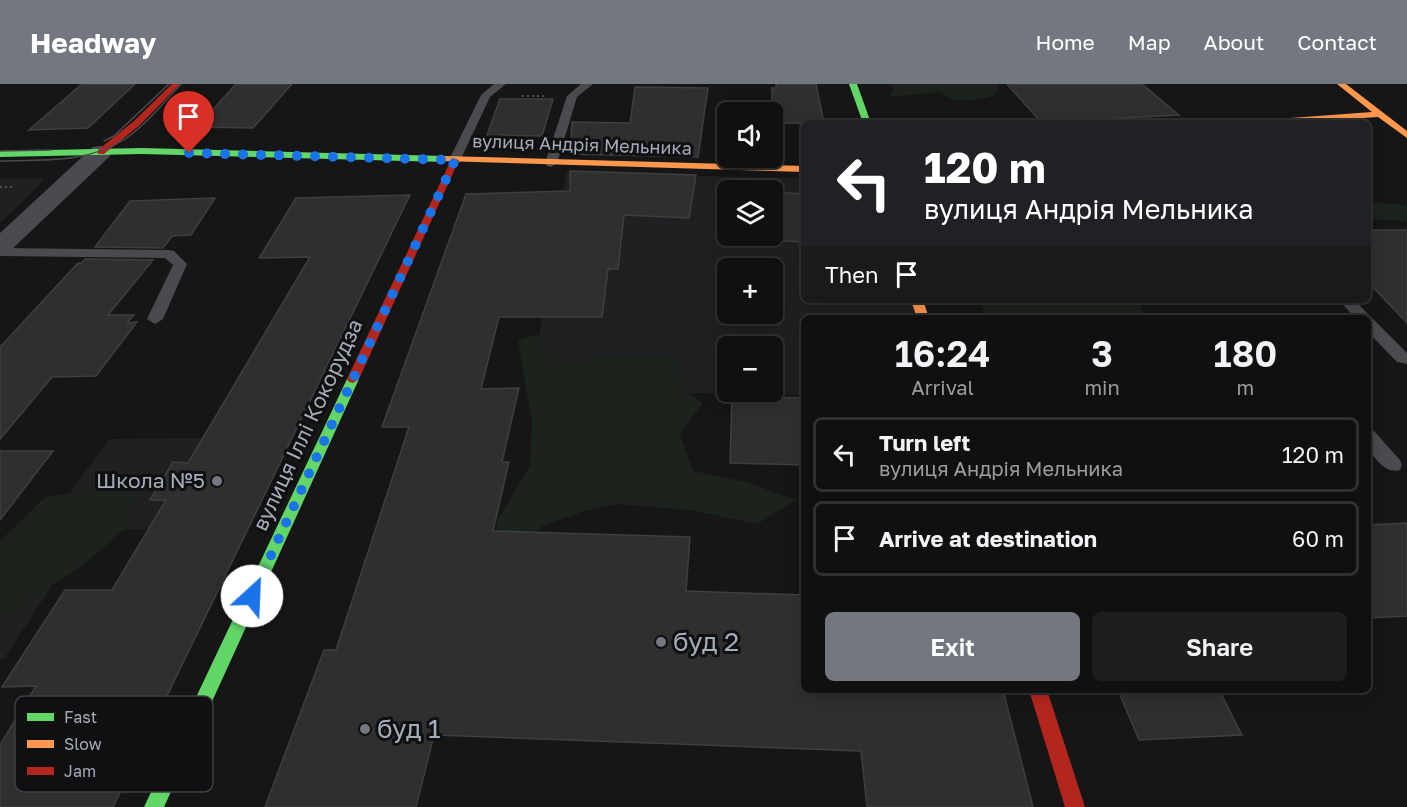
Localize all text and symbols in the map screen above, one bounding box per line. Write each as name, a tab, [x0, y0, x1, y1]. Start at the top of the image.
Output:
text: Headway	[30, 26, 156, 59]
text: Home	[1035, 29, 1095, 55]
text: Map	[1128, 29, 1171, 55]
text: About	[1204, 29, 1264, 55]
text: Contact	[1297, 29, 1377, 55]
pin	[163, 91, 214, 153]
icon: arrive	[172, 100, 205, 133]
map controls	[717, 102, 783, 402]
button: sound	[717, 102, 783, 168]
street label: вулиця Андрія Мельника	[472, 129, 692, 159]
text: 120 m	[924, 142, 1046, 192]
icon: left	[825, 144, 903, 222]
button: layers	[717, 180, 783, 246]
text: вулиця Андрія Мельника	[924, 193, 1254, 225]
button: +	[717, 258, 783, 324]
icon: arrive	[890, 258, 923, 291]
text: Then	[825, 261, 878, 288]
street label: вулиця Іллі Кокорудза	[247, 315, 368, 535]
text: 16:24	[895, 332, 991, 375]
text: 3	[1091, 332, 1113, 375]
text: 180	[1213, 332, 1277, 375]
button: −	[717, 336, 783, 402]
text: Arrival	[911, 375, 974, 399]
text: min	[1084, 375, 1120, 399]
text: m	[1237, 375, 1254, 399]
text: Turn left	[879, 429, 970, 456]
icon: left	[828, 438, 861, 471]
text: 120 m	[1282, 441, 1344, 468]
text: вулиця Андрія Мельника	[879, 456, 1123, 480]
place label: Школа №5	[96, 467, 205, 493]
marker: Школа №5	[210, 474, 224, 488]
icon: arrive	[828, 522, 861, 555]
text: Arrive at destination	[879, 525, 1097, 552]
text: 60 m	[1292, 525, 1344, 552]
position arrow	[220, 564, 284, 628]
button: Exit	[825, 612, 1080, 681]
button: Share	[1092, 612, 1347, 681]
place label: буд 2	[673, 626, 739, 657]
marker: буд 2	[654, 635, 668, 649]
legend	[15, 696, 213, 792]
text: Fast	[64, 707, 97, 727]
place label: буд 1	[377, 713, 441, 744]
marker: буд 1	[358, 722, 372, 736]
text: Slow	[64, 734, 102, 754]
text: Jam	[64, 761, 96, 781]

